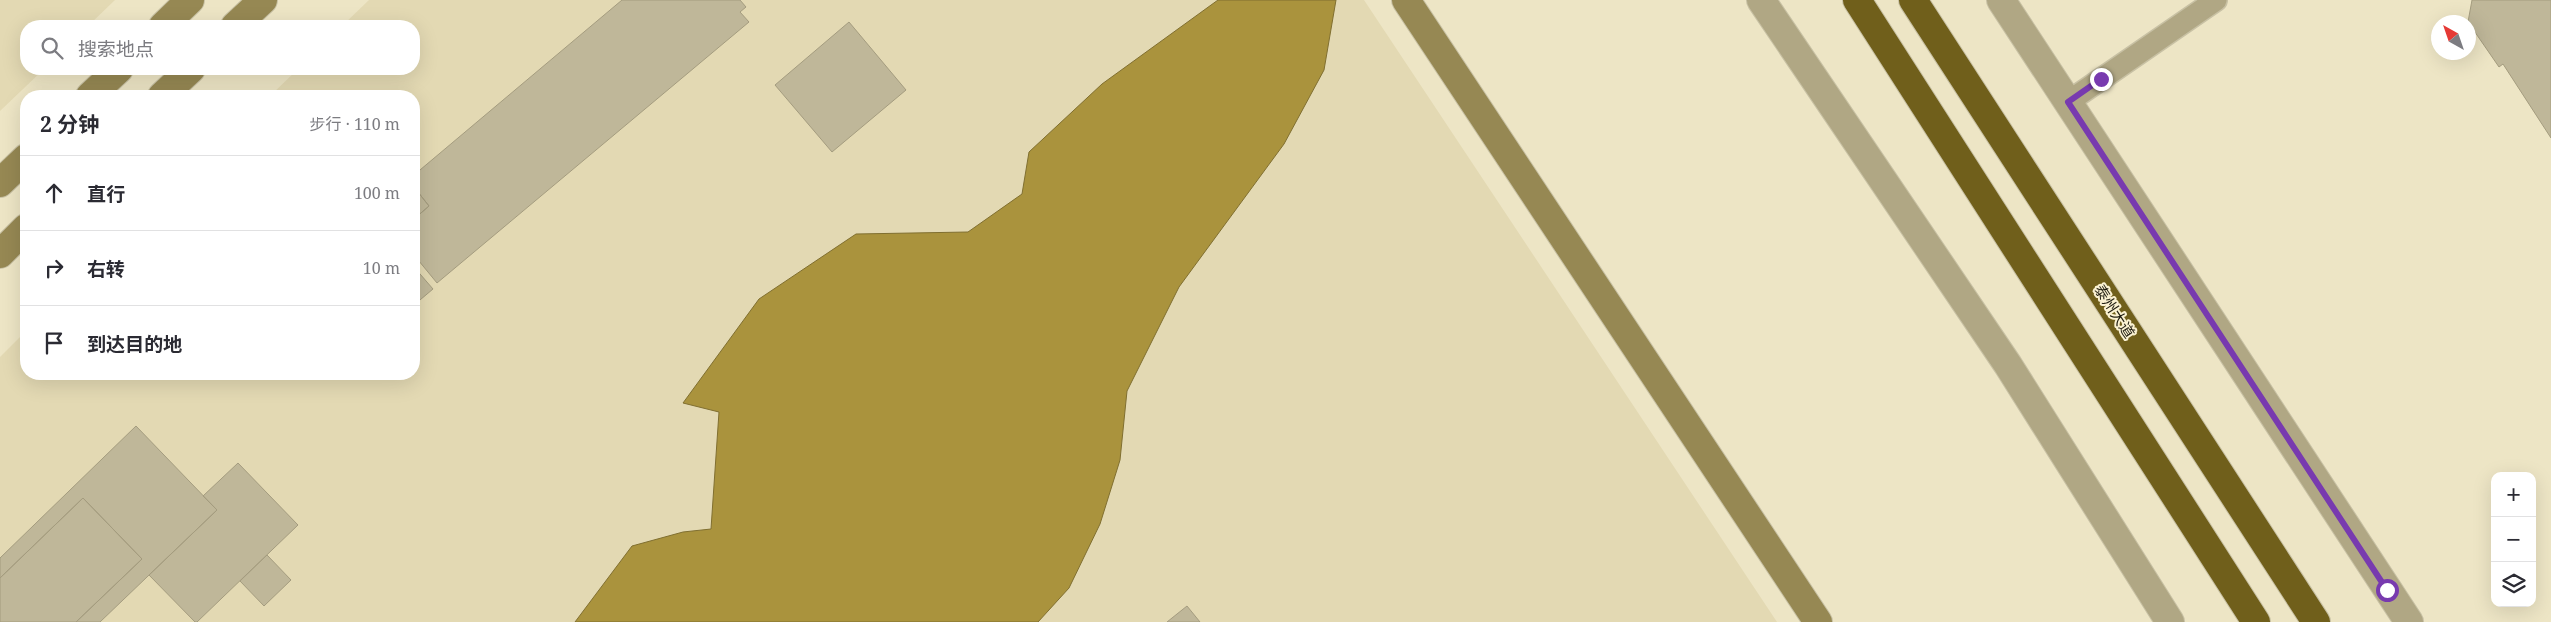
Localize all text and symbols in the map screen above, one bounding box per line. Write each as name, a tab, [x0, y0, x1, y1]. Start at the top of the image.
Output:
north arrow	[2431, 15, 2476, 60]
search box	[20, 20, 420, 75]
icon: search	[38, 34, 66, 62]
text: 搜索地点	[78, 36, 154, 62]
route end	[2090, 68, 2113, 91]
text: 2 分钟	[40, 110, 99, 138]
text: 步行 · 110 m	[310, 113, 400, 135]
icon: ahead	[40, 179, 68, 207]
text: 直行	[87, 181, 125, 207]
text: 100 m	[354, 182, 400, 204]
icon: right	[40, 254, 68, 282]
text: 右转	[87, 256, 125, 282]
text: 10 m	[363, 257, 400, 279]
street label: 泰州大道	[2090, 280, 2140, 342]
icon: arrive	[40, 329, 68, 357]
text: 到达目的地	[87, 331, 182, 357]
map controls	[2491, 472, 2536, 607]
button: +	[2491, 472, 2536, 517]
button: −	[2491, 517, 2536, 562]
button: layers	[2491, 562, 2536, 607]
route start	[2376, 579, 2399, 602]

